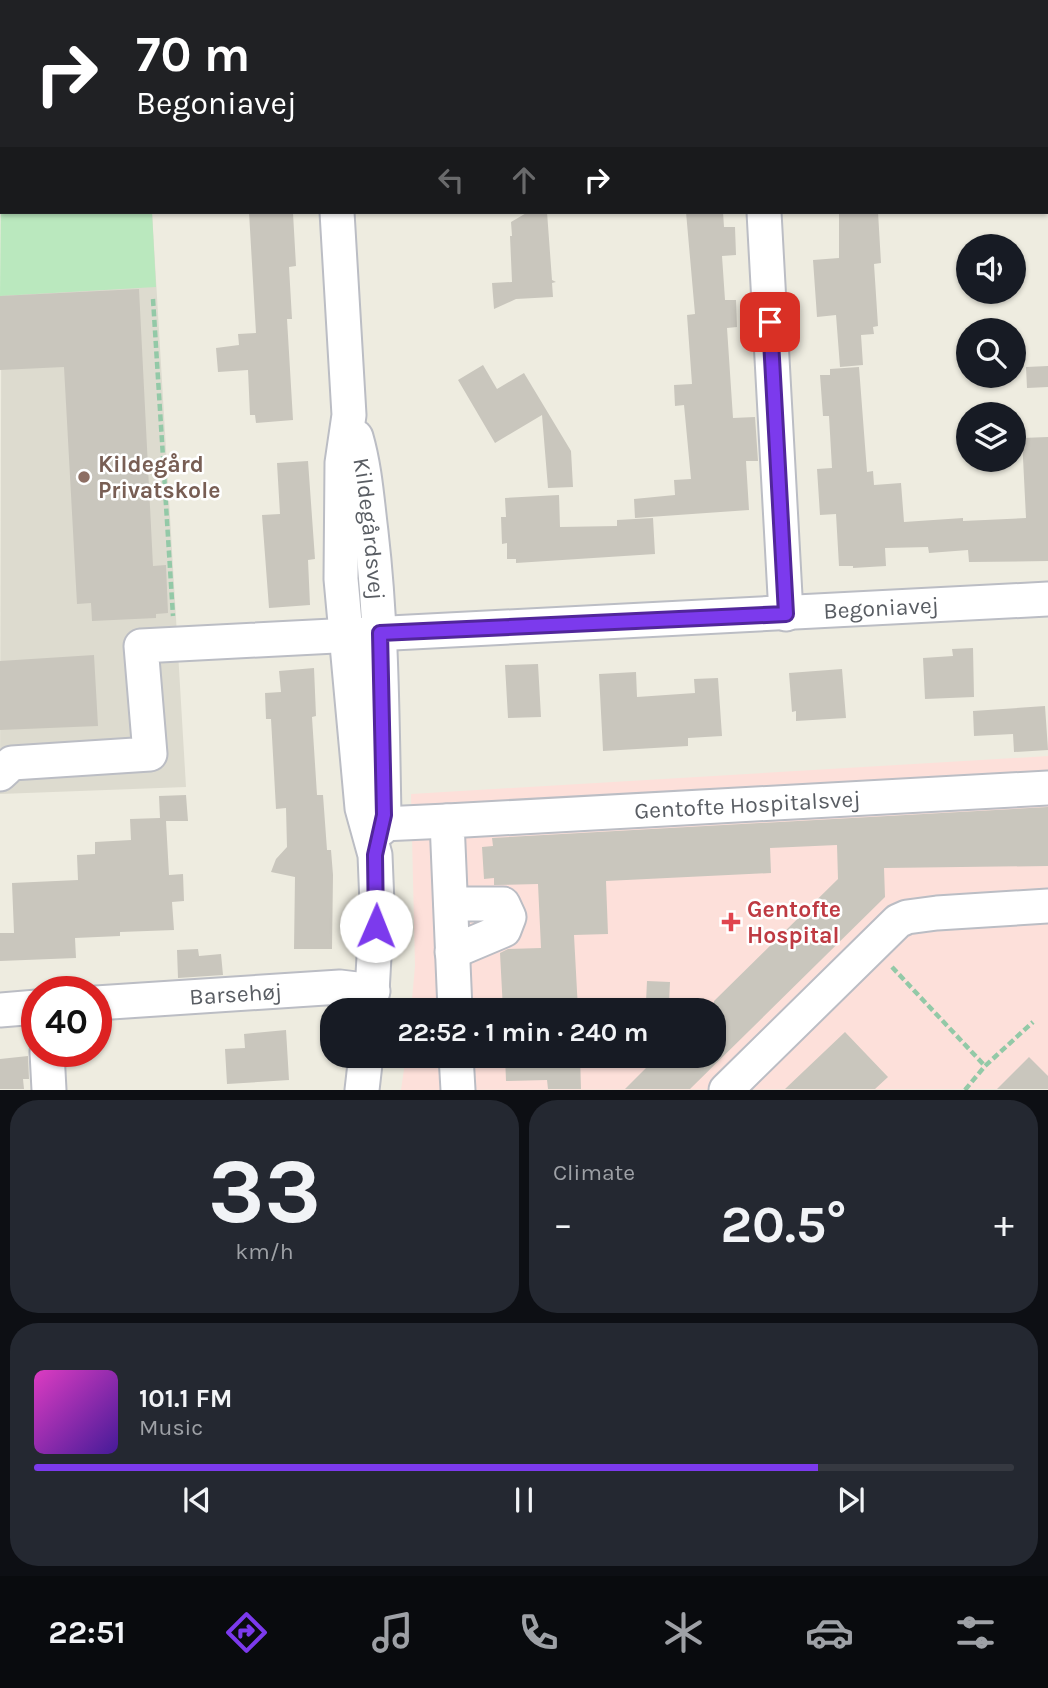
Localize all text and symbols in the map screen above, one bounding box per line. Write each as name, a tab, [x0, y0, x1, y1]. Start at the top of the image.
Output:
text: 70 m	[136, 26, 250, 83]
icon: right	[21, 28, 112, 119]
text: Begoniavej	[136, 85, 297, 122]
icon: left	[432, 161, 470, 199]
icon: ahead	[505, 161, 543, 199]
icon: right	[578, 161, 616, 199]
map controls	[956, 234, 1026, 472]
button: sound	[956, 234, 1026, 304]
pin	[740, 292, 800, 352]
icon: arrive	[751, 303, 789, 341]
button: search	[956, 318, 1026, 388]
button: layers	[956, 402, 1026, 472]
place label: Kildegård Privatskole	[98, 451, 220, 504]
street label: Kildegårdsvej	[347, 456, 390, 601]
marker: Kildegård Privatskole	[76, 469, 92, 485]
street label: Begoniavej	[823, 592, 940, 625]
street label: Gentofte Hospitalsvej	[634, 785, 861, 825]
position arrow	[339, 889, 413, 963]
place label: Gentofte Hospital	[747, 896, 841, 949]
marker: Gentofte Hospital	[721, 912, 741, 932]
speed limit sign: 40	[21, 976, 112, 1067]
street label: Barsehøj	[189, 978, 283, 1011]
text: 22:52 · 1 min · 240 m	[398, 1017, 648, 1048]
text: 33	[208, 1139, 321, 1245]
text: Climate	[553, 1159, 635, 1186]
text: 20.5°	[721, 1194, 847, 1255]
text: −	[553, 1202, 573, 1247]
text: +	[994, 1202, 1014, 1247]
text: km/h	[235, 1238, 294, 1265]
text: 101.1 FM	[139, 1383, 232, 1414]
text: Music	[139, 1414, 203, 1441]
icon: previous	[178, 1481, 216, 1519]
icon: pause	[505, 1481, 543, 1519]
icon: next	[832, 1481, 870, 1519]
icon: directions	[222, 1608, 271, 1657]
icon: music	[368, 1608, 417, 1657]
icon: phone	[514, 1608, 563, 1657]
icon: climate	[659, 1608, 708, 1657]
icon: car	[805, 1608, 854, 1657]
icon: filters	[951, 1608, 1000, 1657]
text: 22:51	[48, 1614, 126, 1651]

